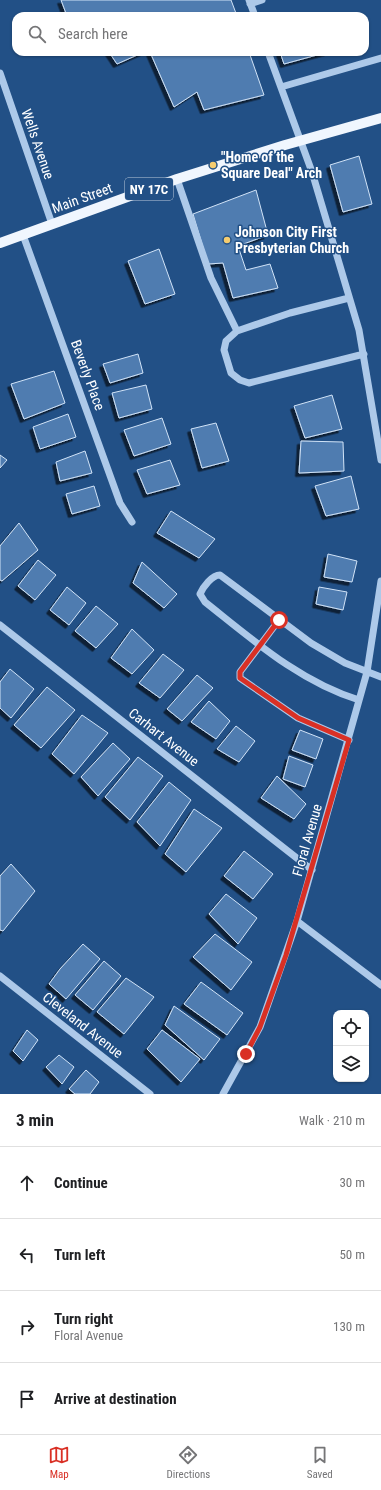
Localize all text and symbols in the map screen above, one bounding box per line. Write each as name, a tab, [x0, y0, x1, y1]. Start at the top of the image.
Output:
search box	[12, 12, 369, 56]
icon: search	[26, 23, 48, 45]
text: Search here	[58, 25, 128, 43]
street label: Wells Avenue	[18, 107, 58, 182]
place label: "Home of the Square Deal" Arch	[221, 149, 322, 181]
marker: "Home of the Square Deal" Arch	[208, 160, 218, 170]
road number: NY 17C	[125, 178, 173, 200]
street label: Main Street	[50, 180, 114, 216]
place label: Johnson City First Presbyterian Church	[235, 224, 349, 256]
marker: Johnson City First Presbyterian Church	[222, 235, 232, 245]
street label: Beverly Place	[68, 338, 108, 413]
route start	[270, 611, 288, 629]
street label: Carhart Avenue	[126, 705, 203, 770]
street label: Floral Avenue	[289, 802, 325, 878]
street label: Cleveland Avenue	[40, 989, 127, 1062]
map controls	[333, 1010, 369, 1082]
button: locate	[333, 1010, 369, 1046]
route end	[237, 1045, 255, 1063]
button: layers	[333, 1046, 369, 1082]
text: 3 min	[16, 1110, 54, 1130]
text: Walk · 210 m	[299, 1113, 365, 1128]
icon: ahead	[16, 1172, 38, 1194]
text: Continue	[54, 1174, 108, 1192]
text: 30 m	[339, 1175, 365, 1190]
icon: left	[16, 1244, 38, 1266]
text: Turn left	[54, 1246, 105, 1264]
text: 50 m	[339, 1247, 365, 1262]
text: Turn right	[54, 1310, 113, 1328]
icon: right	[16, 1316, 38, 1338]
text: 130 m	[333, 1319, 365, 1334]
text: Floral Avenue	[54, 1328, 123, 1343]
icon: arrive	[16, 1388, 38, 1410]
text: Arrive at destination	[54, 1390, 177, 1408]
tab: Map	[48, 1444, 70, 1481]
tab: Directions	[166, 1444, 210, 1481]
tab: Saved	[307, 1444, 333, 1481]

